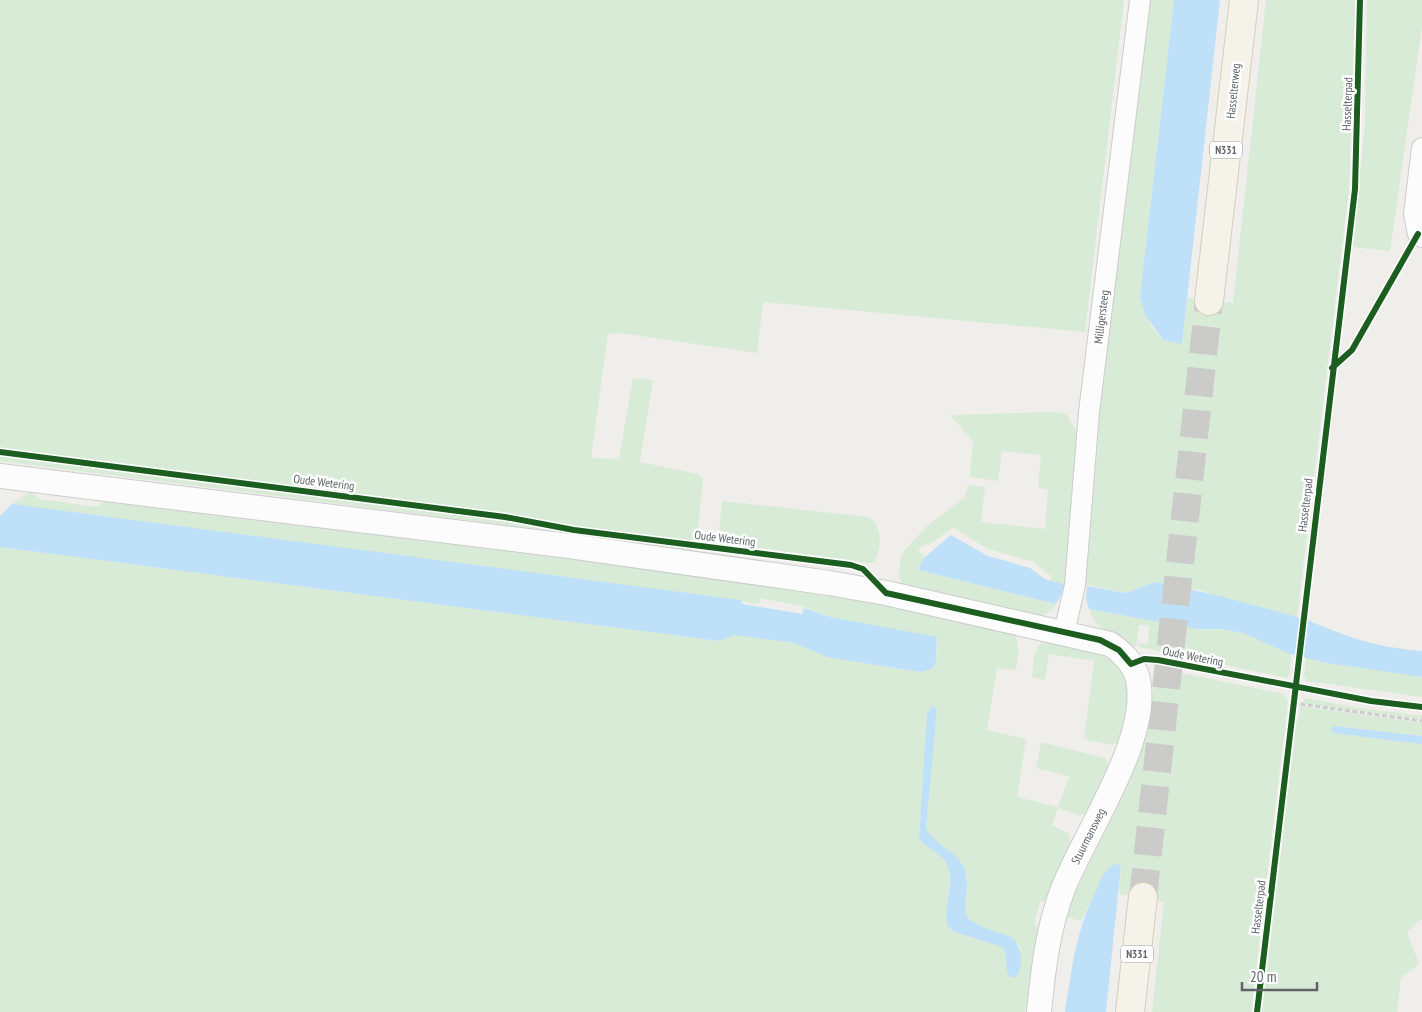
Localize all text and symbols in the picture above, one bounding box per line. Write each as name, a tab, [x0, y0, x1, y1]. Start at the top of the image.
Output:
street label: Hasselterweg	[1223, 63, 1243, 119]
street label: Hasselterpad	[1339, 77, 1355, 131]
road number: N331	[1210, 142, 1242, 158]
street label: Milligersteeg	[1090, 289, 1112, 345]
street label: Oude Wetering	[293, 471, 355, 493]
street label: Hasselterpad	[1294, 477, 1316, 533]
street label: Oude Wetering	[694, 527, 756, 549]
street label: Oude Wetering	[1161, 643, 1225, 669]
street label: Stuurmansweg	[1067, 805, 1109, 867]
street label: Hasselterpad	[1247, 879, 1269, 935]
road number: N331	[1121, 946, 1153, 962]
scale bar	[1242, 960, 1317, 992]
text: 20 m	[1250, 967, 1276, 986]

